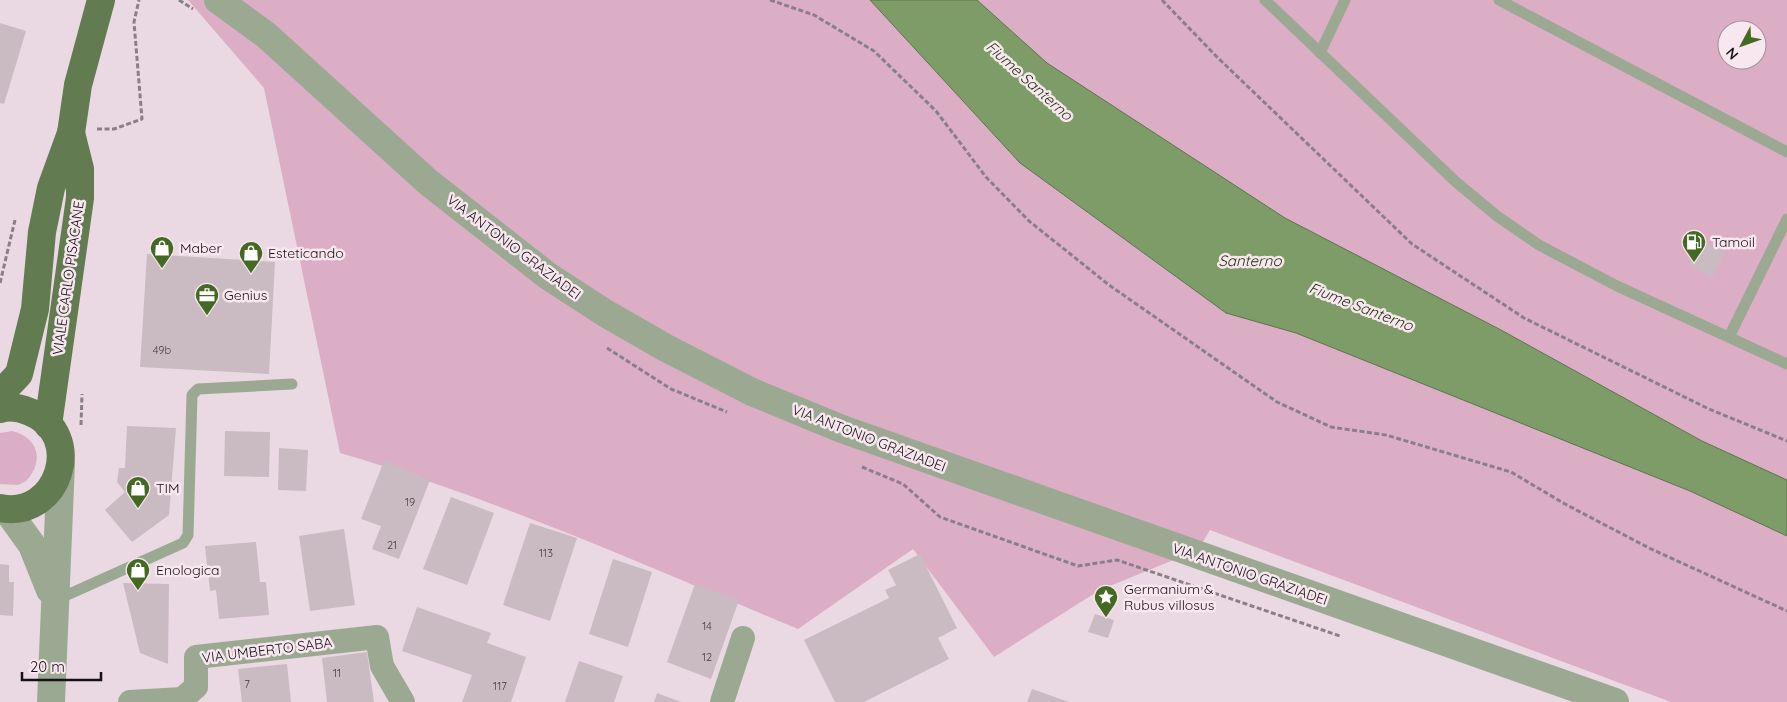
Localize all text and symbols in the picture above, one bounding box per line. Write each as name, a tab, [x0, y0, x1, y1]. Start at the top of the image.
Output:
north arrow	[1717, 20, 1767, 70]
water label: Fiume Santerno	[982, 37, 1077, 125]
text: N	[1722, 44, 1742, 63]
street label: VIA ANTONIO GRAZIADEI	[443, 191, 585, 303]
street label: VIALE CARLO PISACANE	[48, 200, 88, 356]
fuel station icon: Tamoil	[1681, 229, 1707, 263]
place label: Tamoil	[1712, 233, 1755, 251]
shop icon: Maber	[149, 235, 175, 269]
place label: Maber	[180, 239, 222, 257]
shop icon: Esteticando	[238, 240, 264, 274]
place label: Esteticando	[268, 244, 344, 262]
water label: Santerno	[1218, 251, 1283, 270]
water label: Fiume Santerno	[1307, 278, 1417, 335]
office icon: Genius	[194, 282, 220, 316]
place label: Genius	[224, 286, 267, 304]
house number: 49b	[153, 343, 172, 357]
street label: VIA ANTONIO GRAZIADEI	[790, 400, 948, 476]
shop icon: TIM	[125, 475, 151, 509]
place label: TIM	[156, 479, 180, 497]
house number: 19	[405, 495, 415, 509]
house number: 21	[387, 538, 397, 552]
street label: VIA ANTONIO GRAZIADEI	[1170, 539, 1330, 609]
house number: 113	[539, 546, 553, 560]
shop icon: Enologica	[125, 557, 151, 591]
place label: Enologica	[156, 561, 220, 579]
place label: Germanium & Rubus villosus	[1124, 580, 1214, 614]
place icon: Germanium & Rubus villosus	[1093, 584, 1119, 618]
house number: 14	[702, 619, 712, 633]
street label: VIA UMBERTO SABA	[201, 633, 333, 667]
scale bar	[22, 650, 101, 682]
house number: 12	[702, 650, 712, 664]
text: 20 m	[30, 657, 65, 676]
house number: 11	[333, 666, 341, 680]
house number: 7	[244, 677, 250, 691]
house number: 117	[493, 679, 507, 693]

